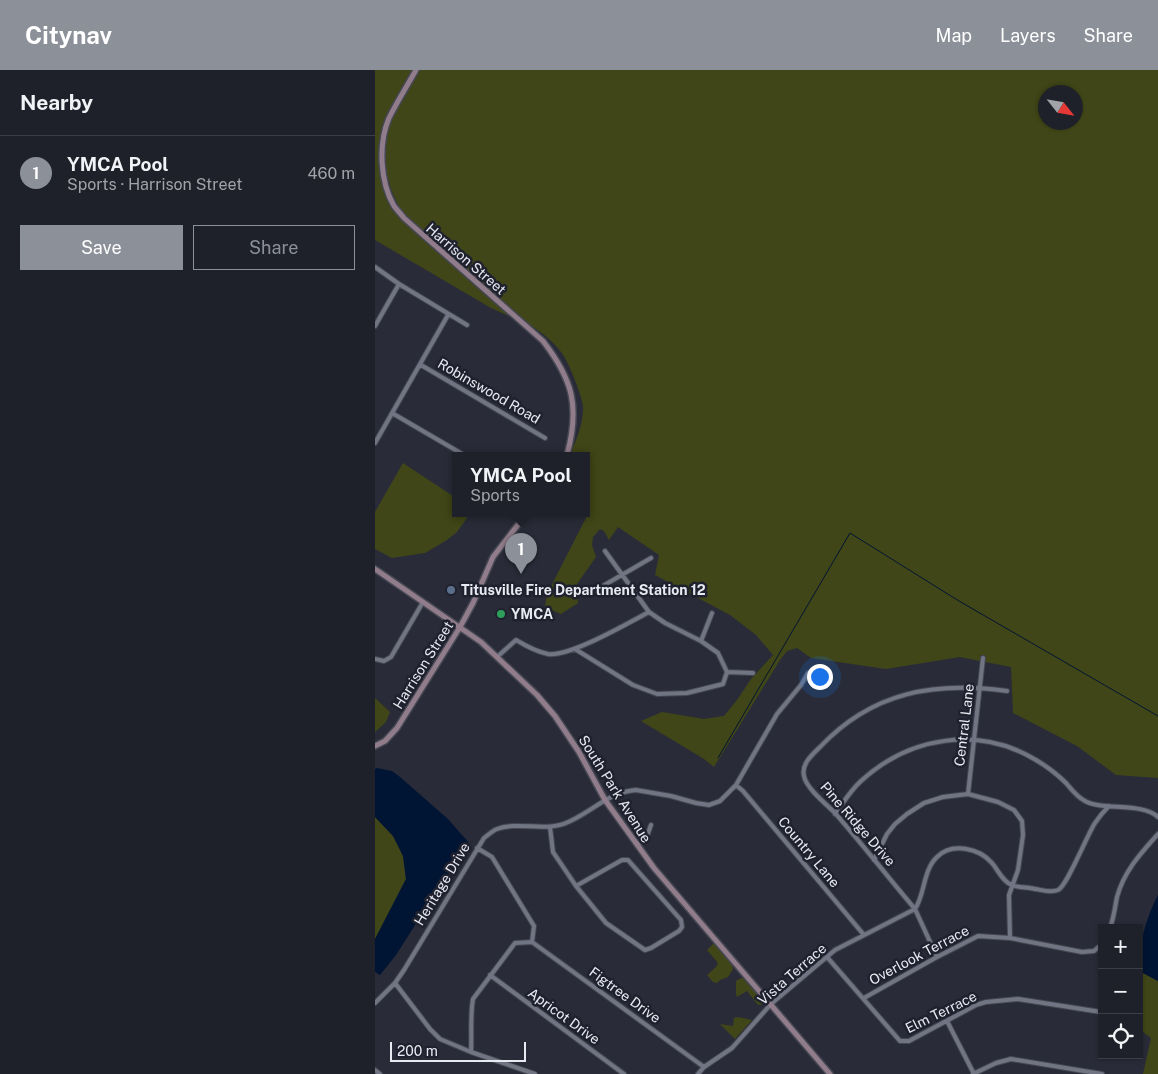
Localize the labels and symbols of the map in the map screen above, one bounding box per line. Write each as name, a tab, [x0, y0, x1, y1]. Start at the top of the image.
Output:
north arrow	[1038, 85, 1083, 130]
street label: Harrison Street	[423, 220, 509, 298]
street label: Robinswood Road	[435, 355, 543, 427]
pin: 1	[505, 533, 537, 574]
place label: Titusville Fire Department Station 12	[461, 582, 706, 598]
marker: Titusville Fire Department Station 12	[445, 584, 457, 596]
place label: YMCA	[511, 606, 553, 622]
marker: YMCA	[495, 608, 507, 620]
street label: Harrison Street	[390, 618, 456, 712]
your location	[807, 664, 833, 690]
street label: Central Lane	[951, 683, 977, 767]
street label: South Park Avenue	[575, 732, 655, 846]
street label: Pine Ridge Drive	[817, 779, 899, 869]
street label: Country Lane	[775, 814, 843, 891]
street label: Heritage Drive	[411, 840, 473, 928]
street label: Overlook Terrace	[866, 922, 972, 988]
street label: Vista Terrace	[754, 940, 830, 1008]
street label: Figtree Drive	[586, 964, 664, 1026]
street label: Apricot Drive	[525, 985, 603, 1047]
street label: Elm Terrace	[903, 988, 979, 1036]
scale bar	[390, 1039, 526, 1062]

